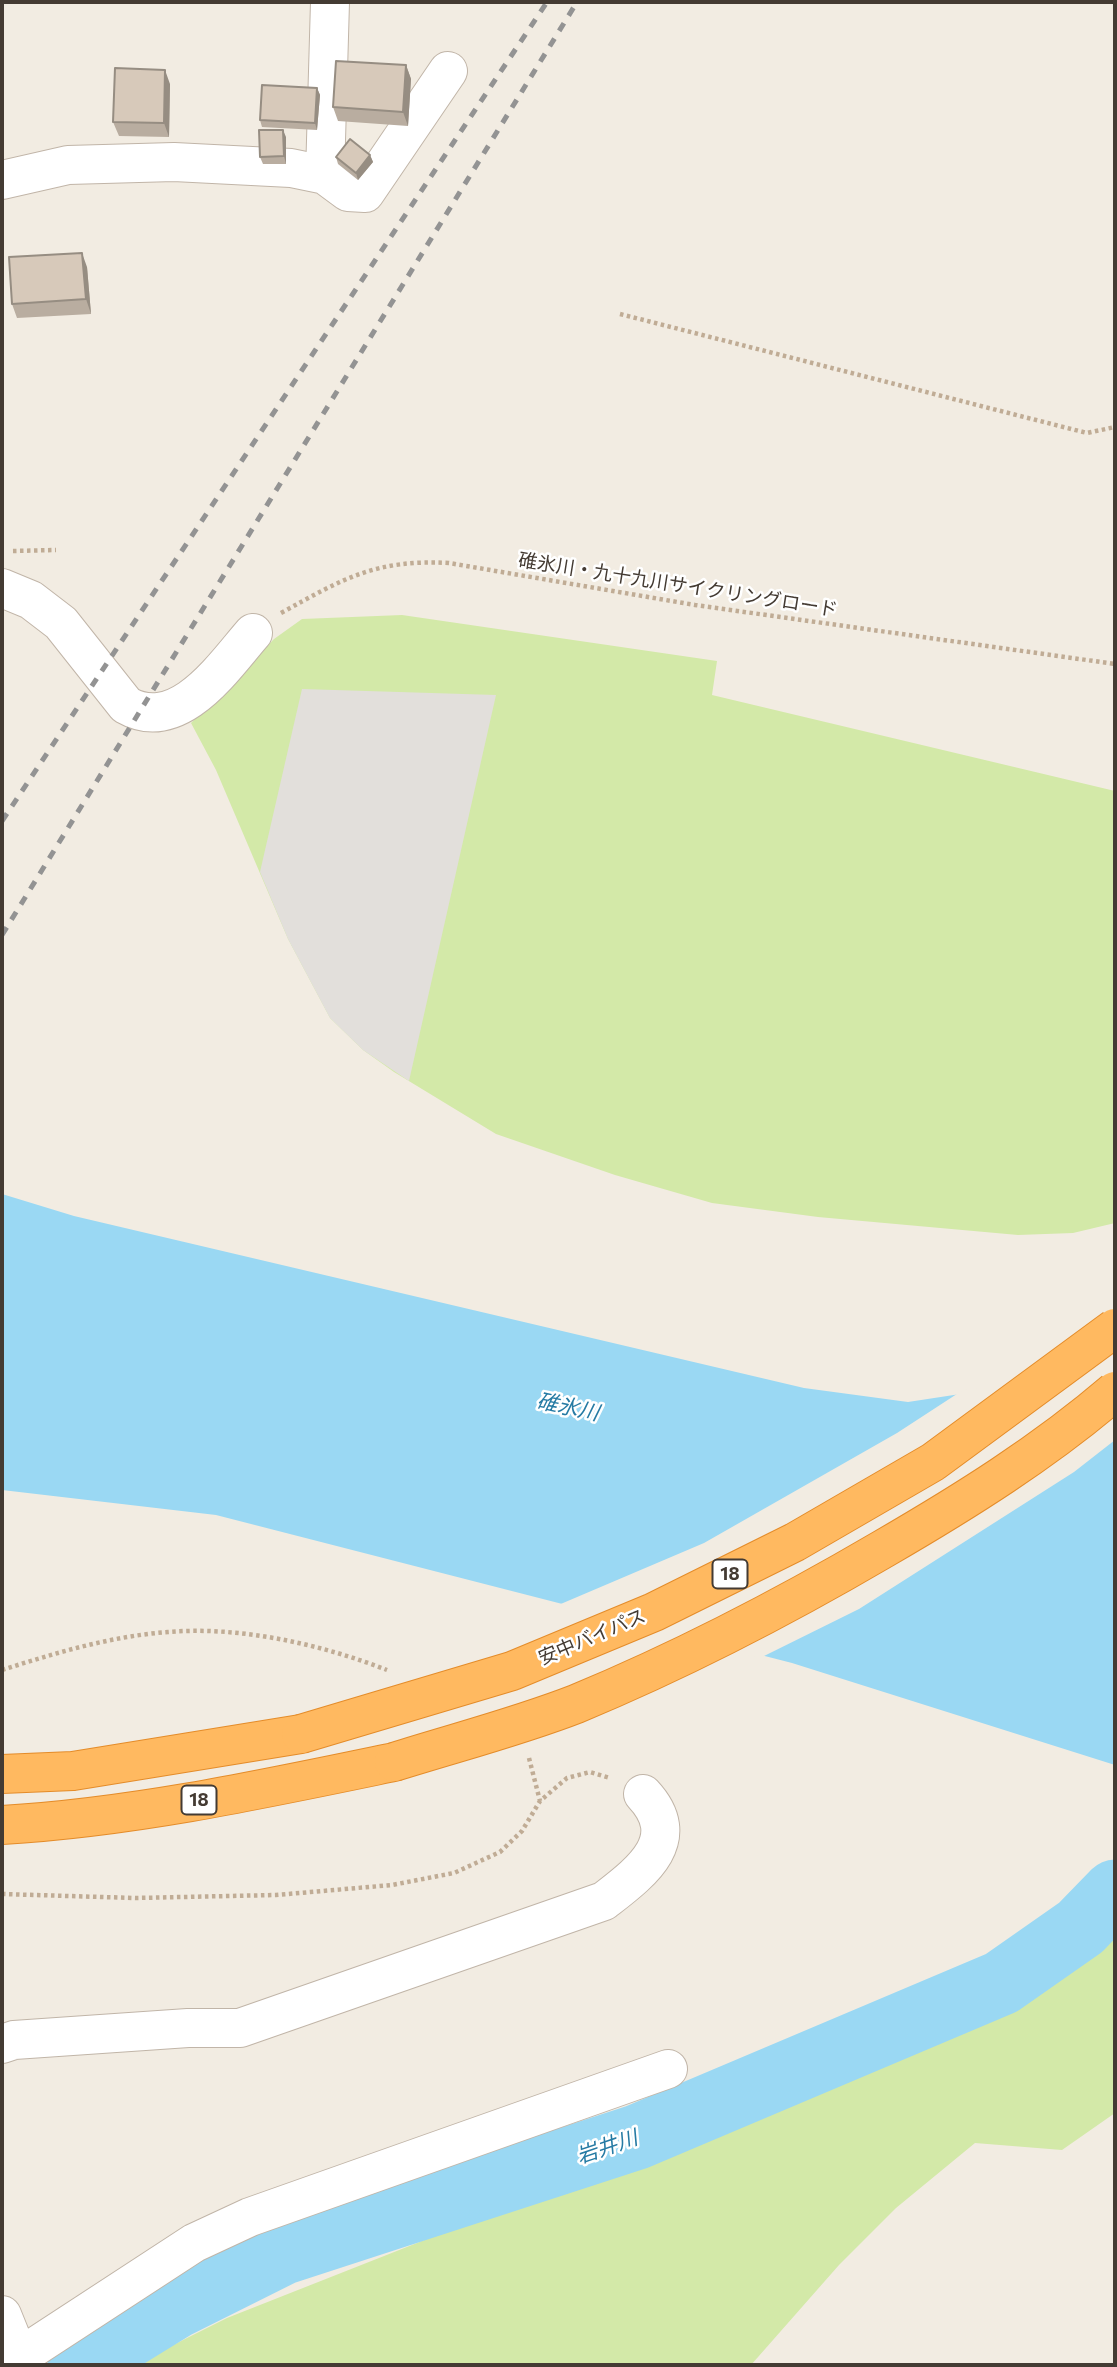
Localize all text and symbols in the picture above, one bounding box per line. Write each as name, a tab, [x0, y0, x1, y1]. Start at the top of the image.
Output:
street label: 碓氷川・九十九川サイクリングロード	[517, 548, 839, 622]
water label: 碓氷川	[535, 1388, 601, 1426]
road number: 18	[712, 1560, 748, 1588]
street label: 安中バイパス	[535, 1604, 649, 1670]
road number: 18	[182, 1786, 216, 1814]
water label: 岩井川	[573, 2125, 641, 2169]

